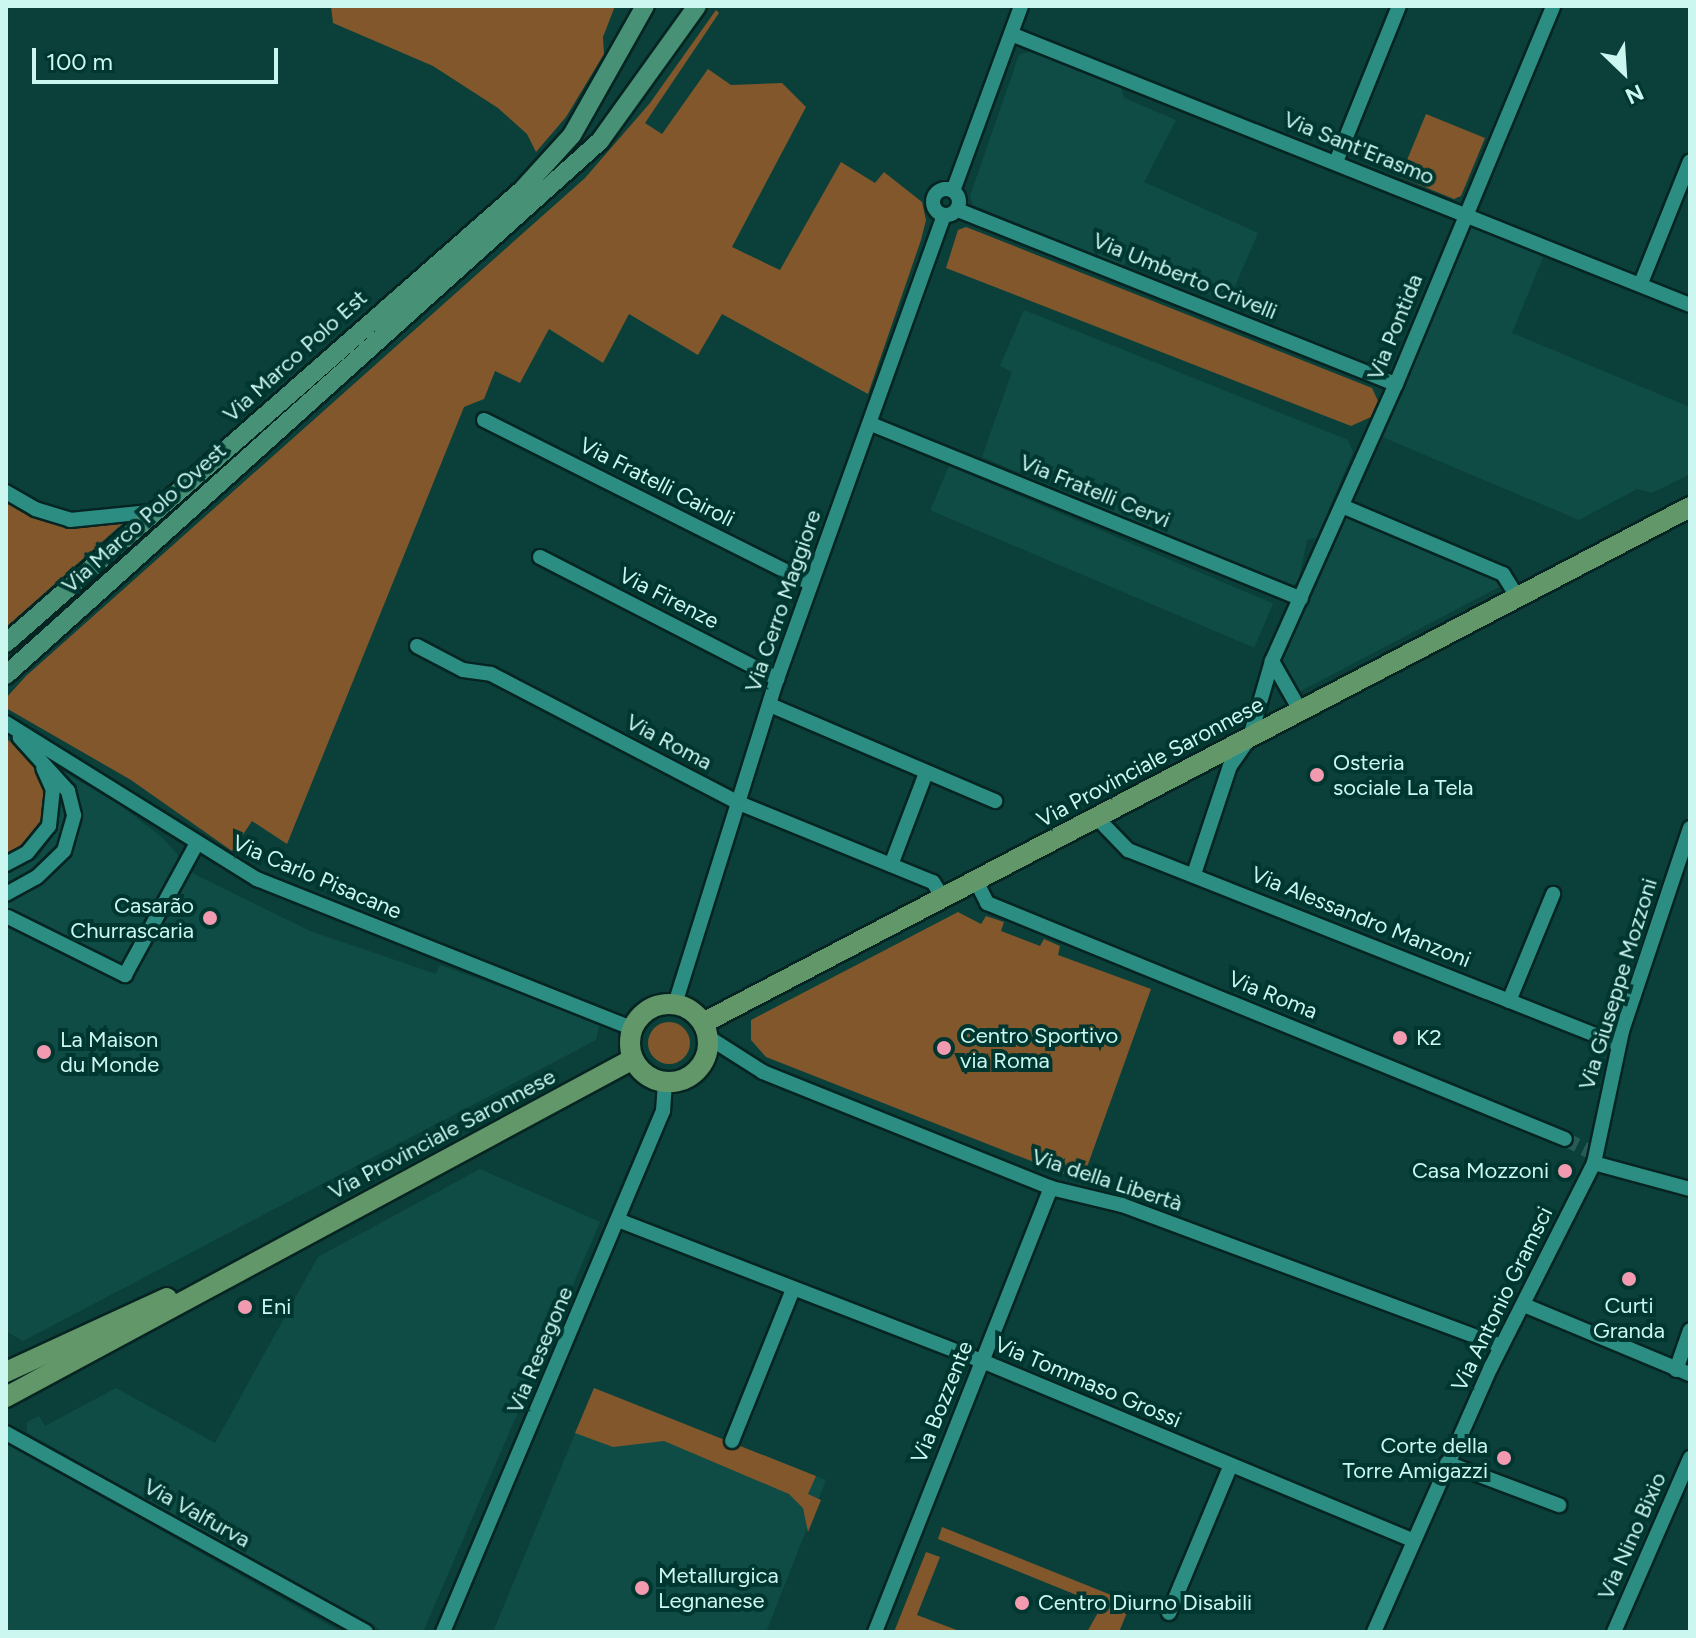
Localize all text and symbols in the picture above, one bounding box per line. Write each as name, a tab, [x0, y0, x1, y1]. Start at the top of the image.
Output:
scale bar	[36, 32, 282, 82]
north arrow	[1584, 32, 1664, 112]
text: 100 m	[46, 47, 113, 76]
text: N	[1621, 78, 1648, 110]
street label: Via Sant'Erasmo	[1280, 106, 1438, 190]
street label: Via Umberto Crivelli	[1089, 227, 1281, 325]
street label: Via Pontida	[1362, 270, 1428, 384]
street label: Via Marco Polo Est	[218, 285, 372, 427]
street label: Via Fratelli Cairoli	[575, 432, 739, 532]
street label: Via Marco Polo Ovest	[57, 437, 231, 599]
street label: Via Fratelli Cervi	[1016, 449, 1174, 533]
street label: Via Cerro Maggiore	[739, 506, 827, 696]
street label: Via Firenze	[615, 562, 723, 634]
street label: Via Provinciale Saronnese	[1032, 691, 1268, 833]
street label: Via Roma	[622, 708, 716, 776]
place label: Osteria sociale La Tela	[1333, 749, 1473, 800]
marker: Osteria sociale La Tela	[1308, 766, 1326, 784]
street label: Via Carlo Pisacane	[228, 829, 406, 925]
street label: Via Alessandro Manzoni	[1247, 861, 1475, 973]
street label: Via Giuseppe Mozzoni	[1573, 875, 1663, 1093]
place label: Casarão Churrascaria	[70, 892, 194, 944]
marker: Casarão Churrascaria	[201, 909, 219, 927]
street label: Via Roma	[1225, 965, 1321, 1025]
place label: Centro Sportivo via Roma	[960, 1022, 1118, 1074]
place label: K2	[1416, 1025, 1442, 1051]
place label: La Maison du Monde	[60, 1026, 159, 1078]
marker: K2	[1391, 1029, 1409, 1047]
marker: Centro Sportivo via Roma	[935, 1039, 953, 1057]
marker: La Maison du Monde	[35, 1043, 53, 1061]
street label: Via Provinciale Saronnese	[324, 1063, 560, 1205]
street label: Via della Libertà	[1028, 1143, 1186, 1217]
place label: Casa Mozzoni	[1412, 1158, 1549, 1184]
marker: Casa Mozzoni	[1556, 1162, 1574, 1180]
street label: Via Antonio Gramsci	[1446, 1202, 1558, 1396]
marker: Curti Granda	[1620, 1270, 1638, 1288]
street label: Via Resegone	[501, 1283, 579, 1417]
place label: Curti Granda	[1593, 1292, 1665, 1344]
place label: Eni	[261, 1294, 291, 1320]
marker: Eni	[236, 1298, 254, 1316]
street label: Via Tommaso Grossi	[991, 1331, 1185, 1433]
street label: Via Bozzente	[906, 1337, 978, 1467]
place label: Corte della Torre Amigazzi	[1343, 1432, 1488, 1484]
marker: Corte della Torre Amigazzi	[1495, 1449, 1513, 1467]
street label: Via Nino Bixio	[1592, 1468, 1672, 1604]
street label: Via Valfurva	[139, 1473, 255, 1553]
place label: Metallurgica Legnanese	[658, 1562, 779, 1614]
marker: Metallurgica Legnanese	[633, 1579, 651, 1597]
place label: Centro Diurno Disabili	[1038, 1590, 1252, 1616]
marker: Centro Diurno Disabili	[1013, 1594, 1031, 1612]

